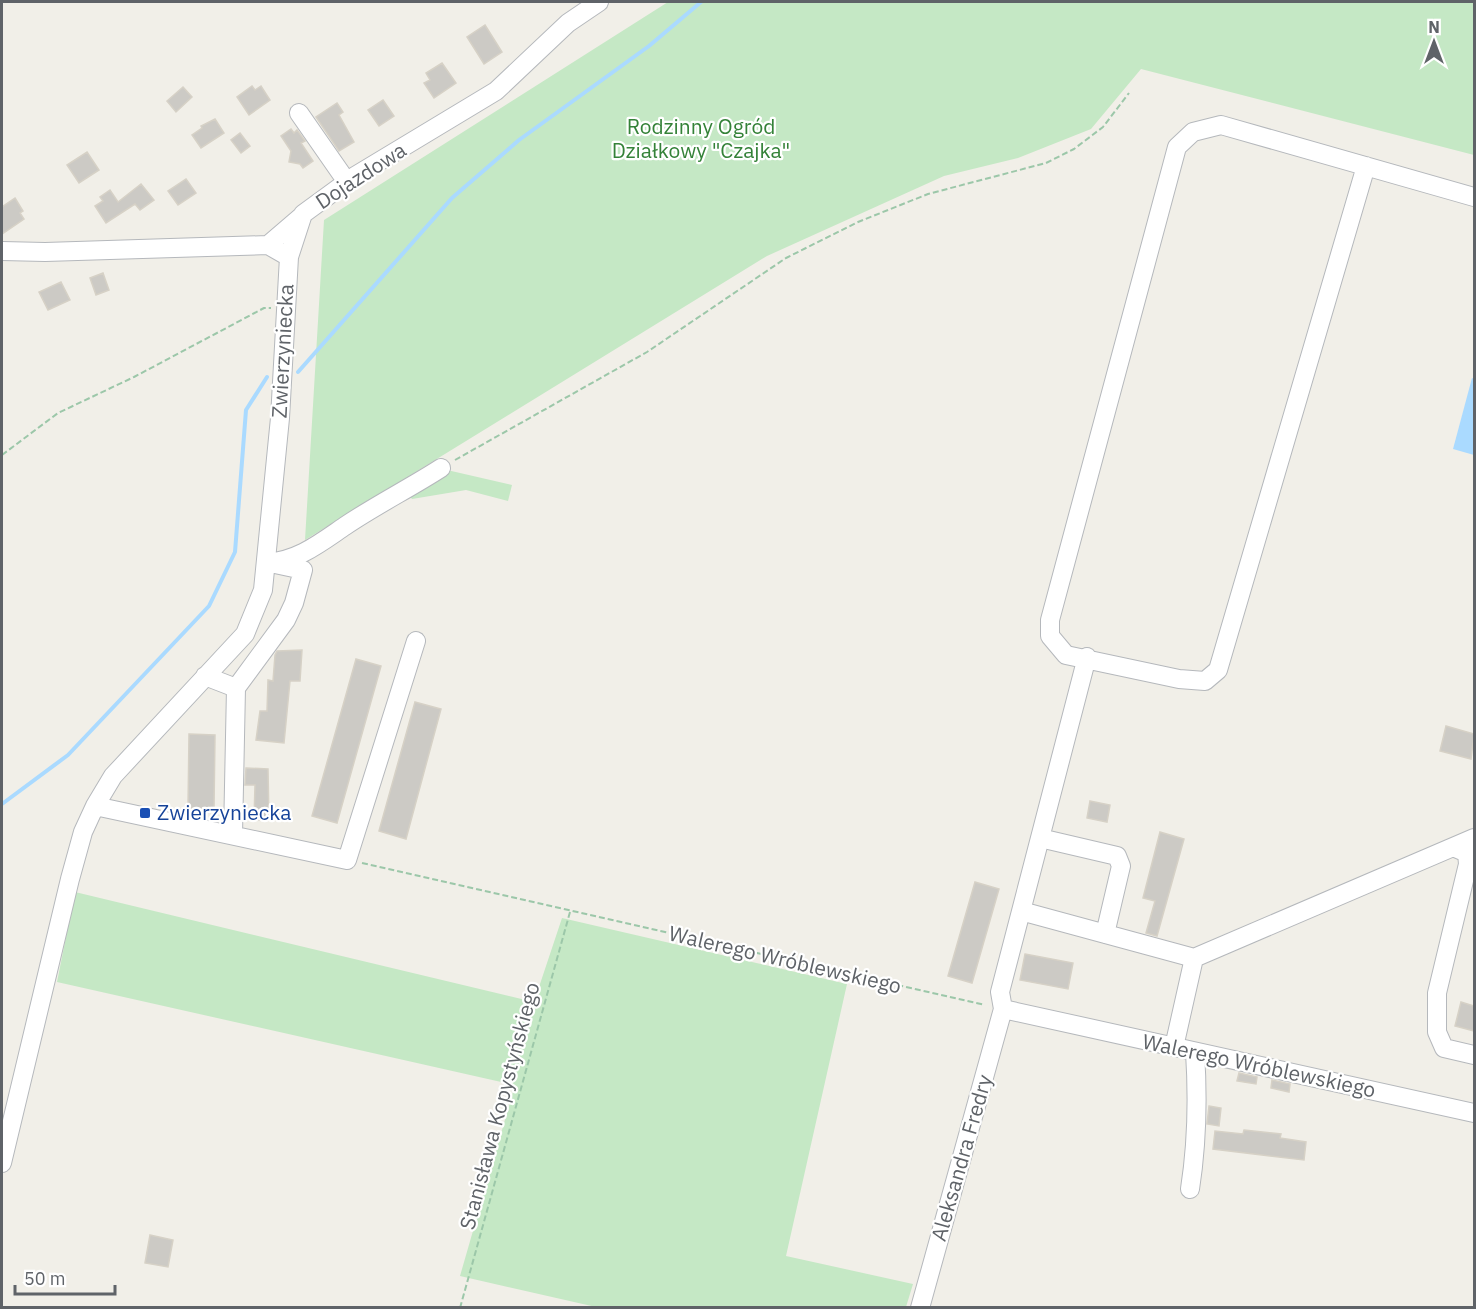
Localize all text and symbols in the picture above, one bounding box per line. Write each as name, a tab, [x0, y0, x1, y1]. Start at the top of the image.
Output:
north arrow	[1404, 12, 1464, 72]
text: N	[1428, 17, 1440, 37]
park label: Rodzinny Ogród Działkowy "Czajka"	[612, 112, 790, 164]
street label: Dojazdowa	[310, 135, 411, 215]
street label: Zwierzyniecka	[265, 283, 300, 419]
place label: Zwierzyniecka	[157, 798, 291, 826]
marker: Zwierzyniecka	[138, 806, 152, 820]
street label: Walerego Wróblewskiego	[666, 919, 904, 999]
street label: Stanisława Kopystyńskiego	[453, 979, 546, 1233]
street label: Walerego Wróblewskiego	[1140, 1027, 1378, 1103]
street label: Aleksandra Fredry	[924, 1071, 998, 1244]
scale bar	[15, 1258, 116, 1296]
text: 50 m	[24, 1267, 66, 1290]

